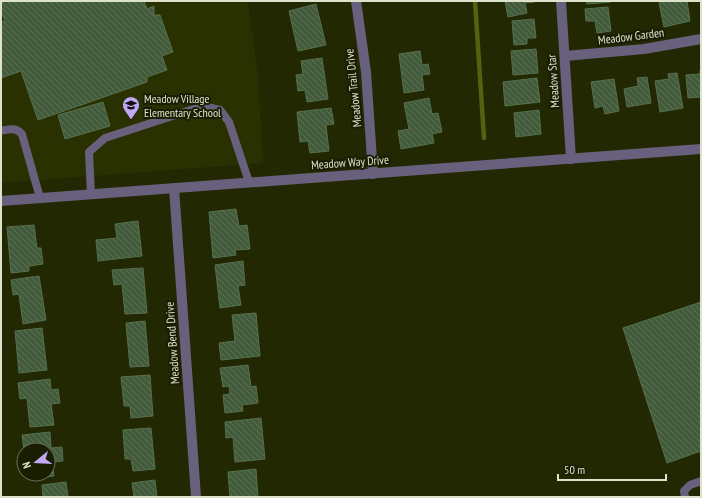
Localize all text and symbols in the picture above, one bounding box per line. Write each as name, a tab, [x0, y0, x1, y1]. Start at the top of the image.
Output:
street label: Meadow Garden	[597, 25, 665, 47]
street label: Meadow Trail Drive	[341, 48, 365, 128]
street label: Meadow Star	[544, 53, 562, 108]
place label: Meadow Village Elementary School	[144, 91, 221, 120]
school or university icon: Meadow Village Elementary School	[121, 95, 141, 120]
street label: Meadow Way Drive	[311, 152, 389, 172]
street label: Meadow Bend Drive	[162, 301, 182, 385]
north arrow	[16, 442, 56, 482]
scale bar	[558, 456, 666, 482]
text: N	[19, 460, 34, 470]
text: 50 m	[564, 462, 585, 477]

